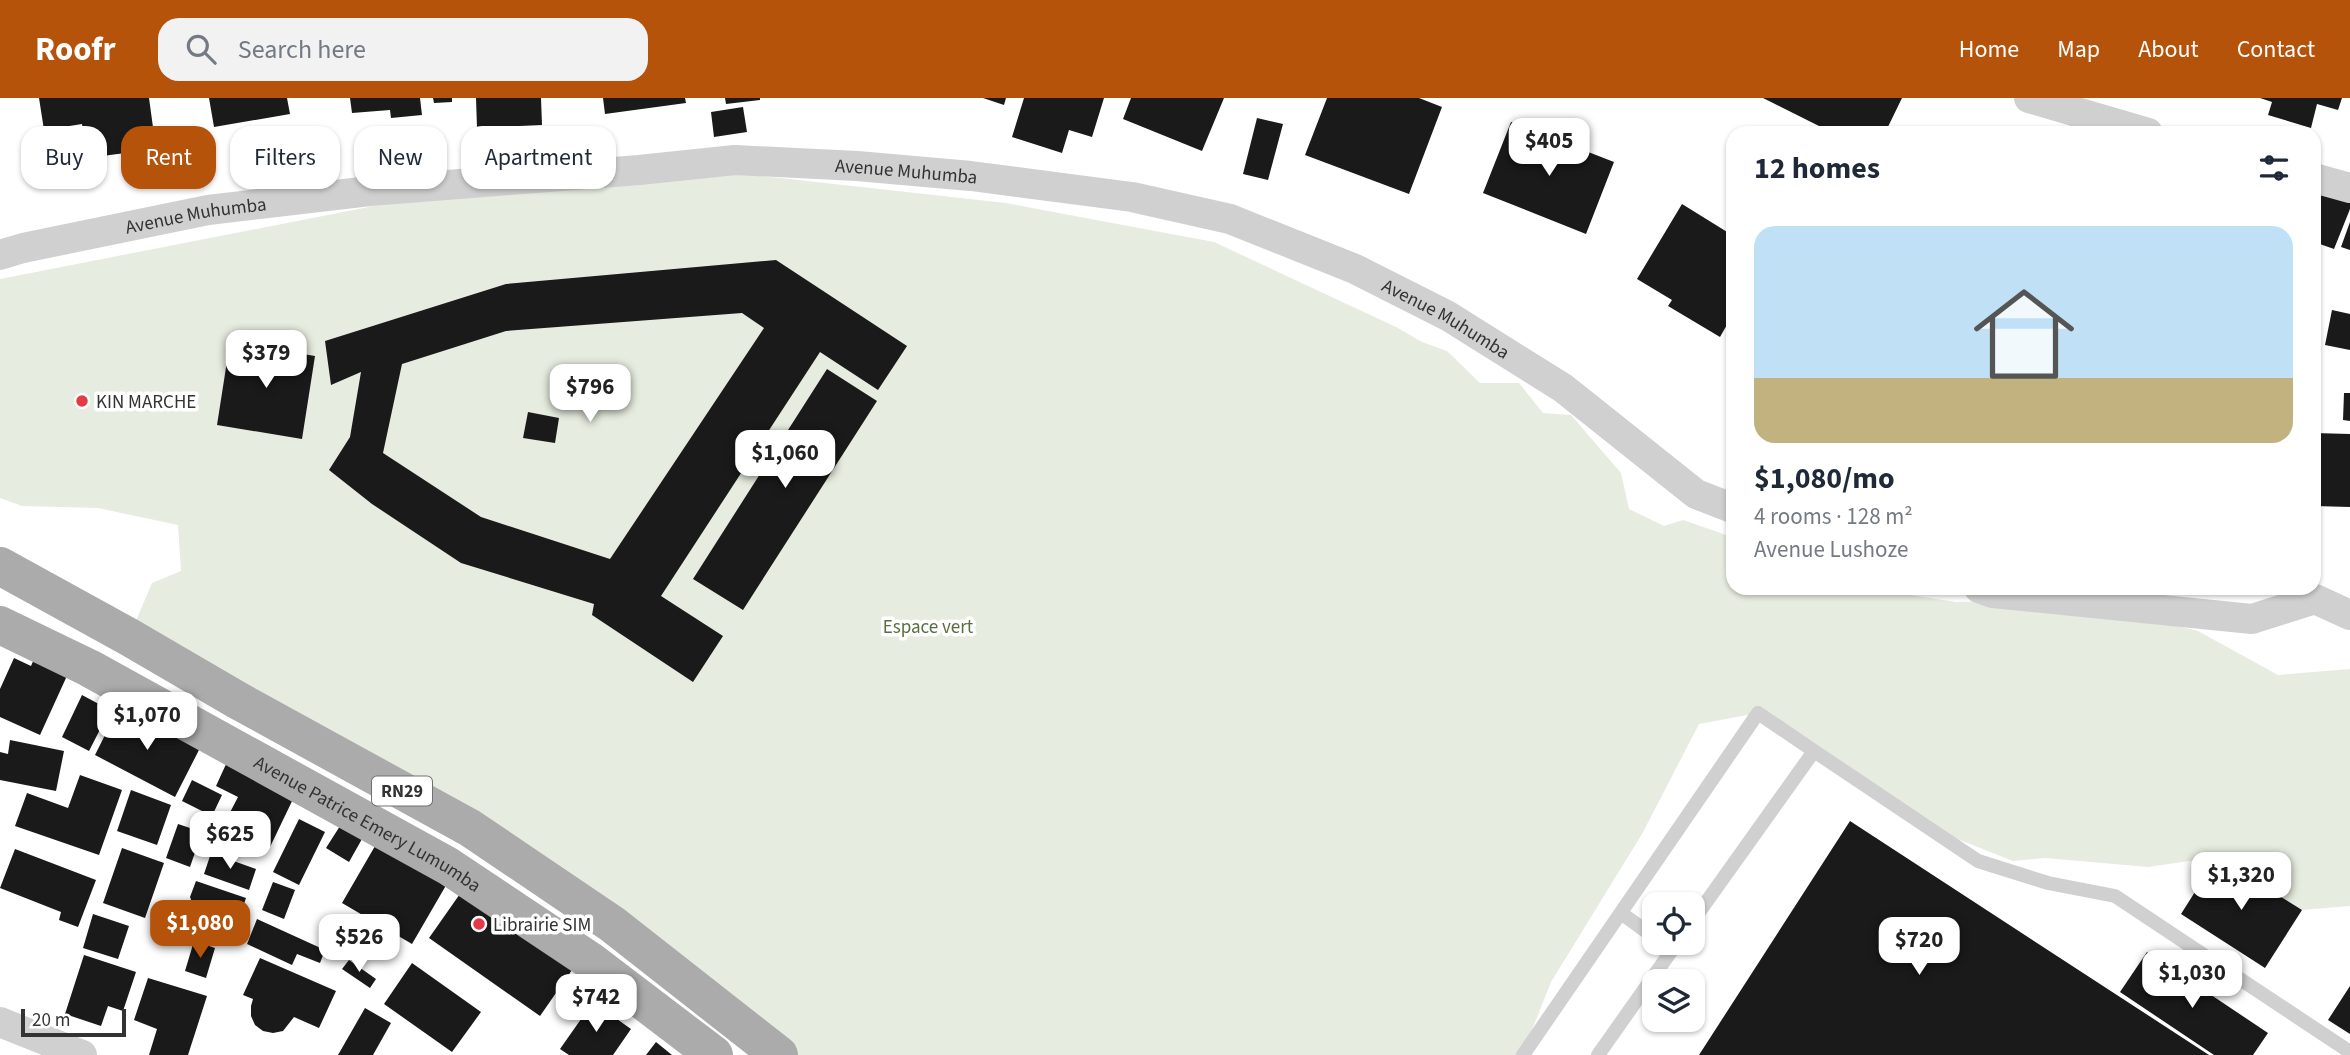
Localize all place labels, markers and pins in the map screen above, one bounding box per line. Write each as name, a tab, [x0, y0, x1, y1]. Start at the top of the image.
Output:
pin: $405	[1508, 118, 1590, 178]
pin: $379	[225, 330, 307, 390]
pin: $796	[549, 364, 631, 424]
place label: KIN MARCHE	[96, 389, 196, 416]
marker: KIN MARCHE	[74, 393, 90, 409]
pin: $1,060	[728, 430, 842, 490]
pin: $1,070	[90, 692, 204, 752]
pin: $625	[189, 812, 271, 871]
pin: $1,320	[2184, 852, 2298, 912]
pin: $1,080	[143, 900, 257, 960]
place label: Librairie SIM	[493, 912, 591, 939]
pin: $526	[318, 914, 400, 974]
marker: Librairie SIM	[471, 916, 487, 932]
pin: $720	[1878, 918, 1960, 977]
pin: $1,030	[2135, 950, 2249, 1010]
pin: $742	[555, 974, 637, 1034]

